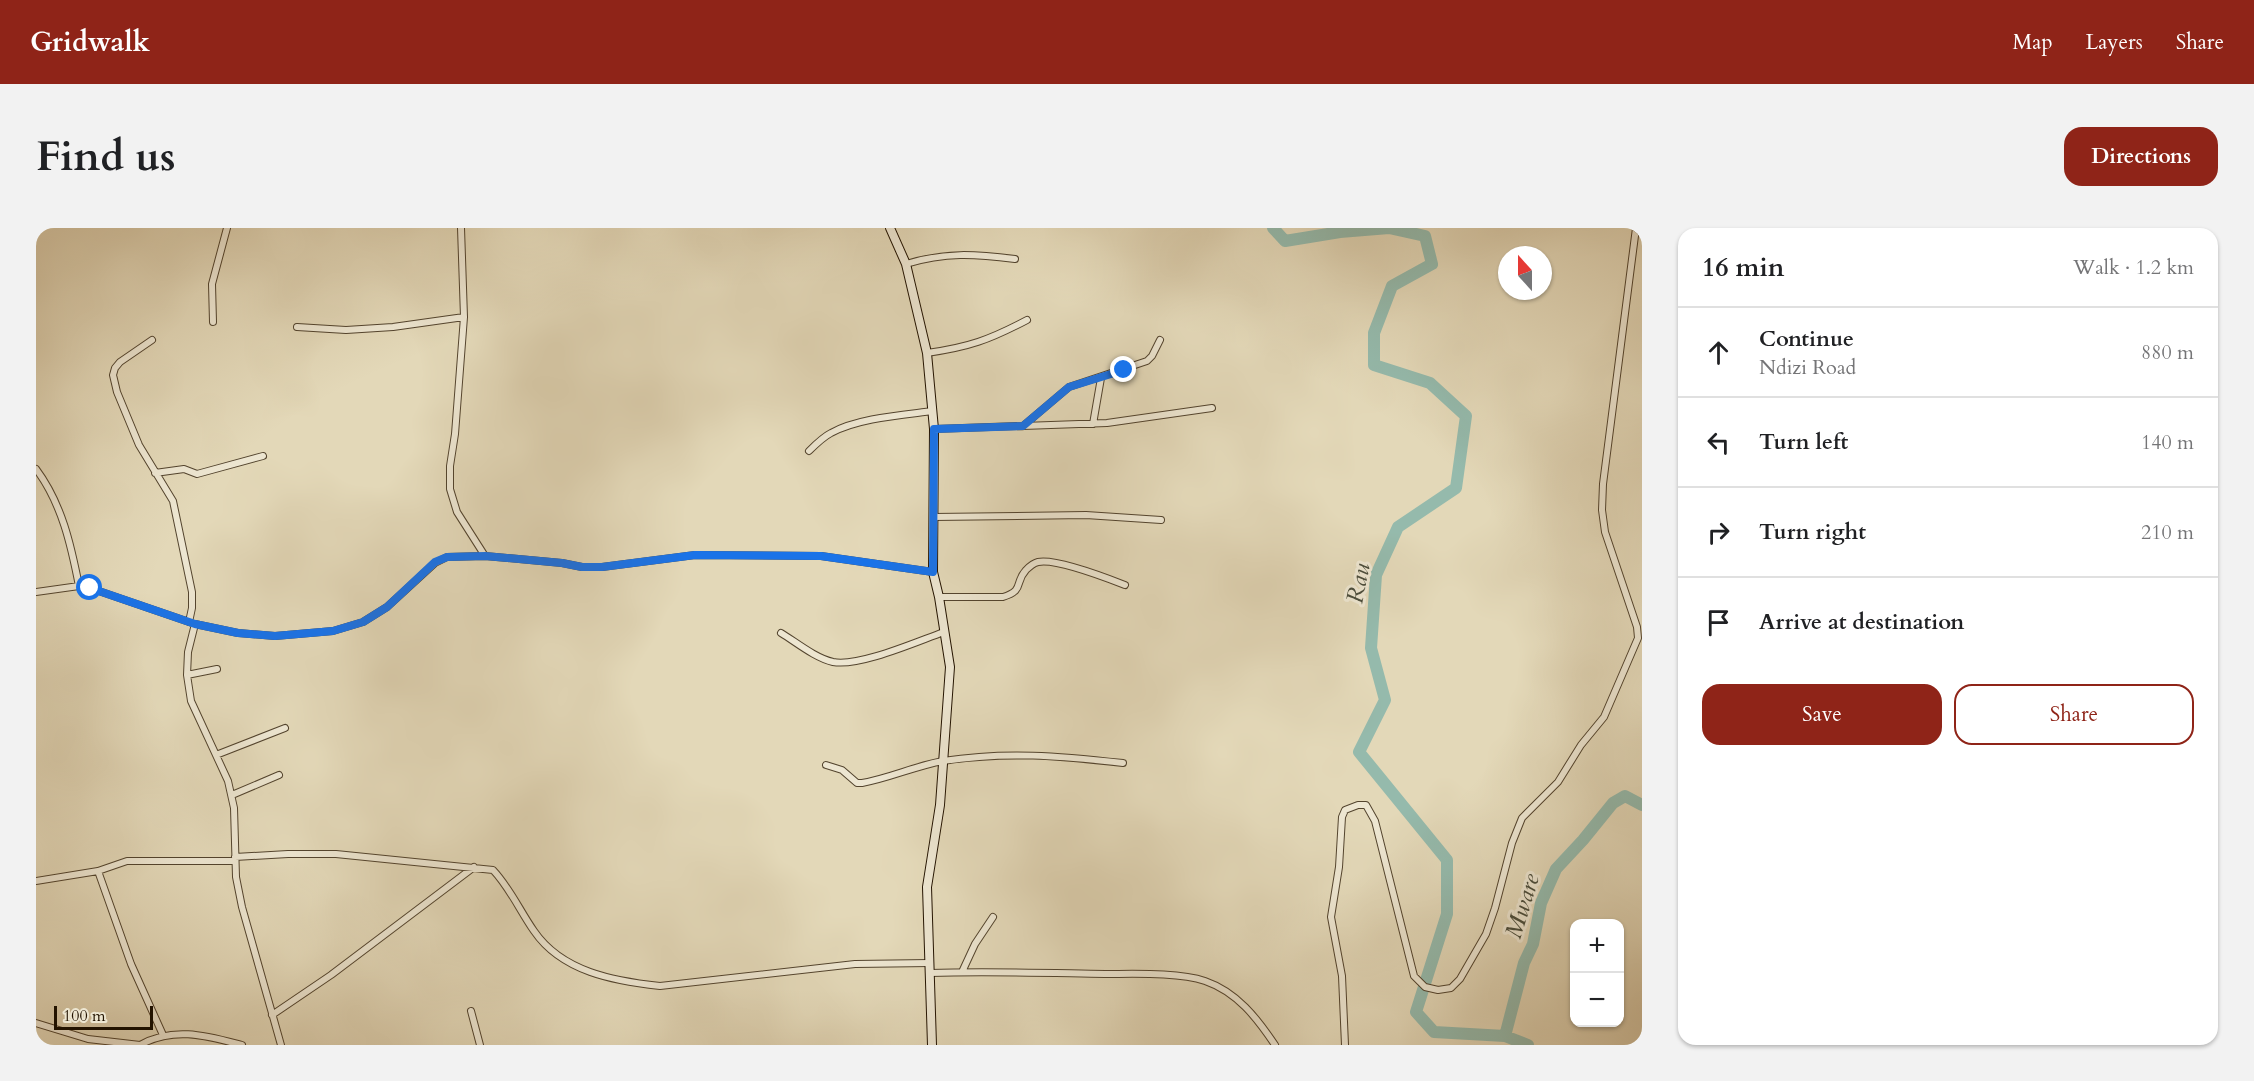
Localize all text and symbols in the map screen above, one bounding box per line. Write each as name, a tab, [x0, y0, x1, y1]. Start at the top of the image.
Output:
text: Gridwalk	[30, 23, 150, 61]
text: Map	[2013, 28, 2053, 57]
text: Layers	[2086, 28, 2143, 57]
text: Share	[2176, 28, 2224, 57]
button: Directions	[2064, 127, 2218, 186]
text: Find us	[36, 128, 176, 185]
north arrow	[1498, 246, 1552, 300]
text: 16 min	[1702, 250, 1785, 285]
text: Walk · 1.2 km	[2073, 254, 2194, 281]
text: Continue	[1759, 324, 1854, 354]
icon: ahead	[1702, 336, 1735, 369]
text: 880 m	[2141, 339, 2194, 366]
text: Ndizi Road	[1759, 354, 1856, 381]
route end	[1110, 356, 1136, 382]
icon: left	[1702, 426, 1735, 459]
text: Turn left	[1759, 427, 1848, 457]
text: 140 m	[2141, 429, 2194, 456]
icon: right	[1702, 516, 1735, 549]
text: Turn right	[1759, 517, 1866, 547]
text: 210 m	[2141, 519, 2194, 546]
water label: Rau	[1338, 560, 1379, 606]
route start	[76, 574, 102, 600]
icon: arrive	[1702, 606, 1735, 639]
text: Arrive at destination	[1759, 607, 1964, 637]
button: Save	[1702, 684, 1942, 745]
button: Share	[1954, 684, 2194, 745]
water label: Mware	[1497, 869, 1548, 943]
map controls	[1570, 919, 1624, 1027]
button: +	[1570, 919, 1624, 973]
button: −	[1570, 973, 1624, 1027]
scale bar	[54, 1003, 153, 1030]
text: 100 m	[63, 1005, 105, 1027]

